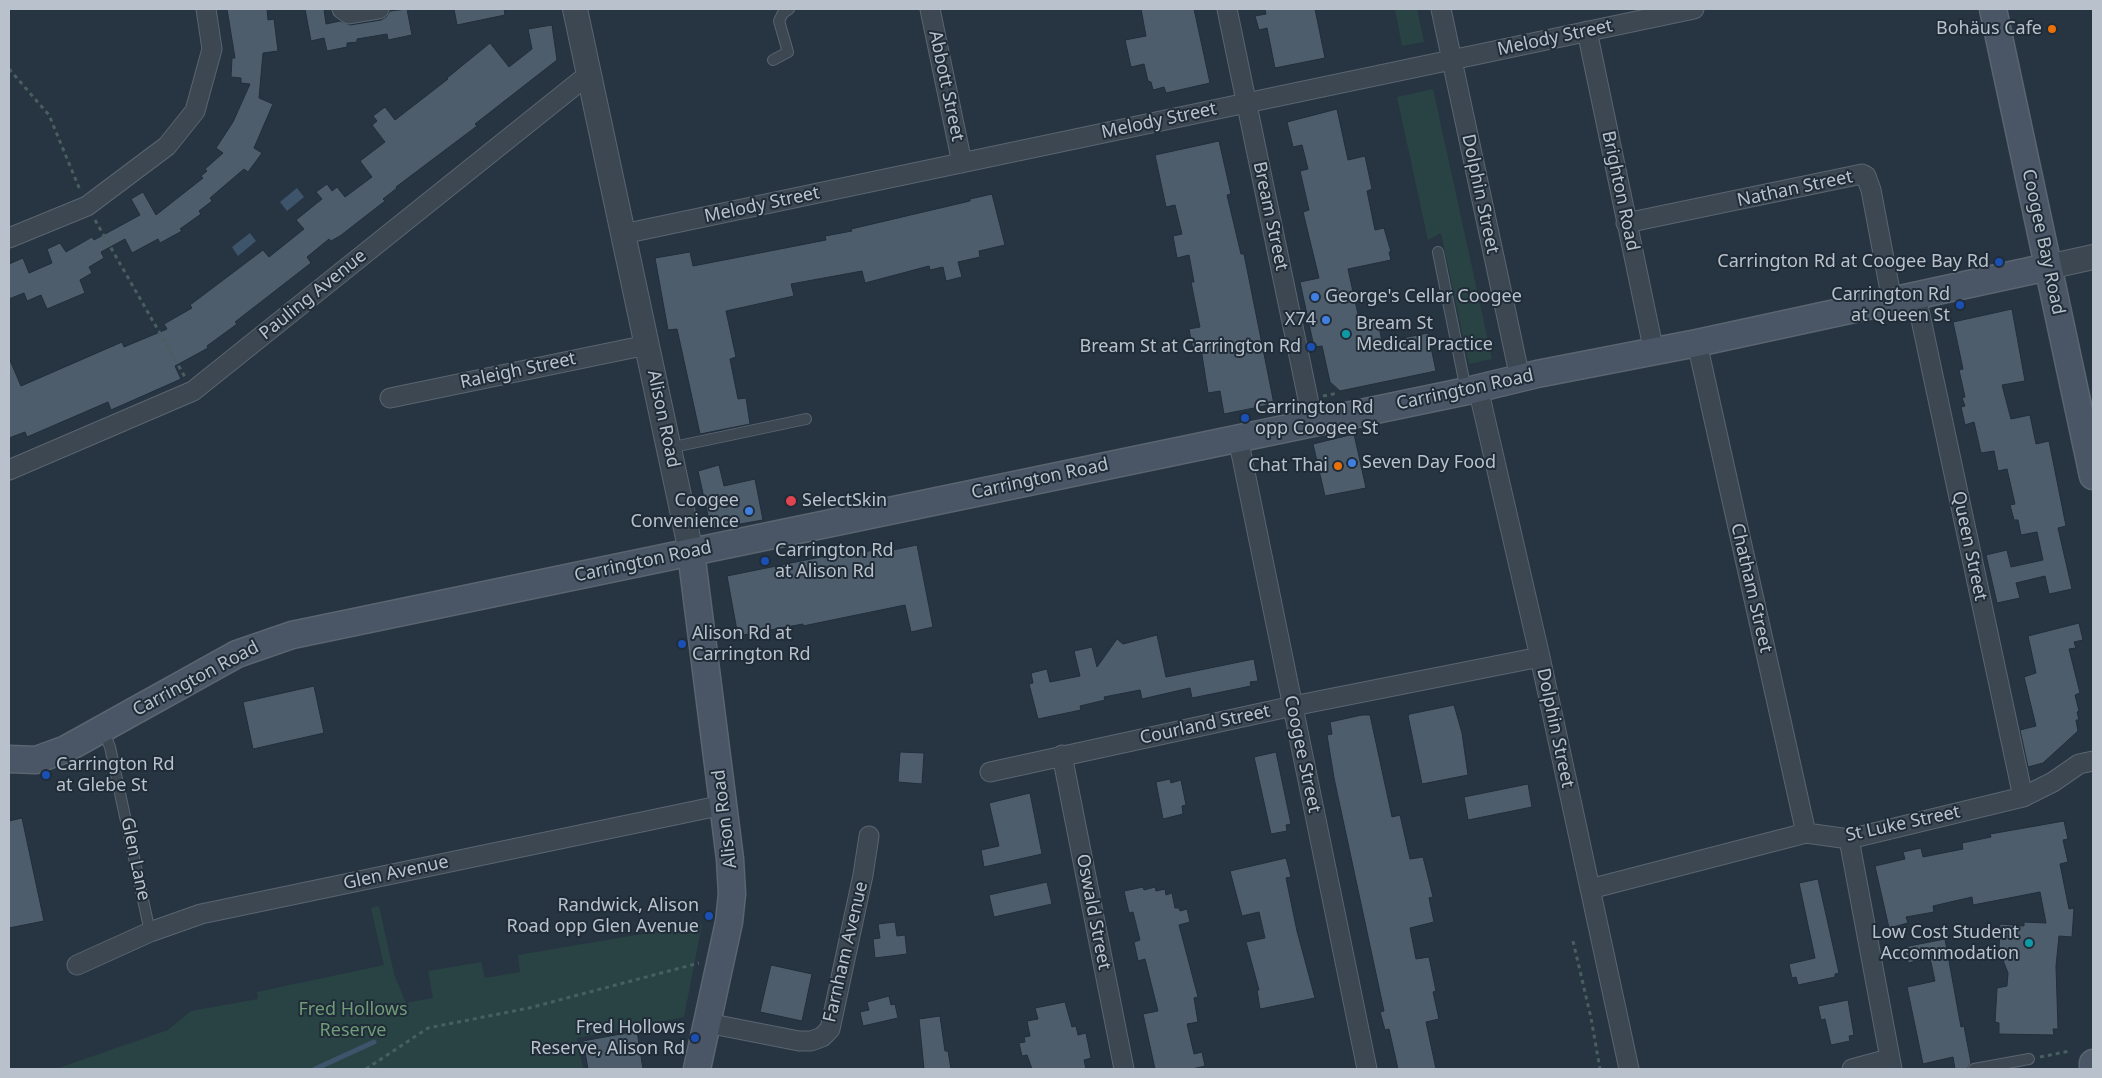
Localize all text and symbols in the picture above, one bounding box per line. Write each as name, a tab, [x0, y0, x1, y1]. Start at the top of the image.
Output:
street label: Melody Street	[1495, 15, 1615, 61]
place label: Bohäus Cafe	[1936, 18, 2042, 40]
marker: Bohäus Cafe	[2046, 23, 2058, 35]
street label: Abbott Street	[924, 29, 968, 143]
street label: Melody Street	[1099, 98, 1219, 144]
street label: Brighton Road	[1597, 129, 1643, 253]
street label: Dolphin Street	[1457, 132, 1503, 256]
street label: Bream Street	[1248, 160, 1292, 272]
street label: Nathan Street	[1735, 166, 1855, 212]
street label: Coogee Bay Road	[2017, 167, 2069, 317]
street label: Melody Street	[702, 182, 822, 228]
street label: Pauling Avenue	[255, 245, 371, 345]
place label: Carrington Rd at Coogee Bay Rd	[1717, 251, 1989, 273]
marker: Carrington Rd at Coogee Bay Rd	[1993, 256, 2005, 268]
place label: Carrington Rd at Queen St	[1831, 284, 1950, 326]
place label: George's Cellar Coogee	[1325, 286, 1522, 308]
marker: George's Cellar Coogee	[1309, 291, 1321, 303]
marker: Carrington Rd at Queen St	[1954, 299, 1966, 311]
place label: X74	[1285, 309, 1316, 331]
place label: Bream St Medical Practice	[1356, 313, 1493, 356]
marker: X74	[1320, 314, 1332, 326]
marker: Bream St Medical Practice	[1340, 328, 1352, 340]
place label: Bream St at Carrington Rd	[1079, 336, 1301, 358]
marker: Bream St at Carrington Rd	[1305, 341, 1317, 353]
street label: Raleigh Street	[458, 348, 578, 394]
street label: Carrington Road	[1394, 365, 1536, 415]
street label: Alison Road	[642, 368, 684, 470]
place label: Carrington Rd opp Coogee St	[1255, 397, 1378, 439]
marker: Carrington Rd opp Coogee St	[1239, 412, 1251, 424]
place label: Seven Day Food	[1362, 452, 1496, 474]
street label: Carrington Road	[969, 454, 1111, 504]
place label: Chat Thai	[1248, 455, 1328, 477]
marker: Seven Day Food	[1346, 457, 1358, 469]
marker: Chat Thai	[1332, 460, 1344, 472]
street label: Queen Street	[1947, 489, 1991, 603]
place label: Coogee Convenience	[630, 490, 739, 532]
place label: SelectSkin	[802, 490, 887, 512]
marker: SelectSkin	[784, 494, 798, 508]
marker: Coogee Convenience	[743, 505, 755, 517]
street label: Chatham Street	[1726, 521, 1776, 655]
street label: Carrington Road	[572, 537, 714, 587]
place label: Carrington Rd at Alison Rd	[775, 540, 894, 582]
marker: Carrington Rd at Alison Rd	[759, 555, 771, 567]
place label: Alison Rd at Carrington Rd	[692, 623, 811, 666]
street label: Carrington Road	[129, 637, 263, 721]
marker: Alison Rd at Carrington Rd	[676, 638, 688, 650]
street label: Dolphin Street	[1532, 666, 1578, 790]
street label: Coogee Street	[1279, 693, 1325, 815]
street label: Courland Street	[1138, 701, 1272, 749]
place label: Carrington Rd at Glebe St	[56, 754, 175, 796]
street label: Alison Road	[708, 768, 742, 870]
marker: Carrington Rd at Glebe St	[40, 769, 52, 781]
street label: St Luke Street	[1844, 801, 1962, 847]
street label: Glen Lane	[116, 815, 154, 903]
street label: Glen Avenue	[341, 851, 451, 895]
street label: Oswald Street	[1071, 852, 1115, 972]
street label: Farnham Avenue	[819, 879, 873, 1025]
place label: Randwick, Alison Road opp Glen Avenue	[506, 895, 699, 938]
marker: Randwick, Alison Road opp Glen Avenue	[703, 910, 715, 922]
place label: Low Cost Student Accommodation	[1872, 922, 2019, 964]
marker: Low Cost Student Accommodation	[2023, 937, 2035, 949]
park label: Fred Hollows Reserve	[298, 999, 408, 1042]
place label: Fred Hollows Reserve, Alison Rd	[530, 1017, 685, 1060]
marker: Fred Hollows Reserve, Alison Rd	[689, 1032, 701, 1044]

